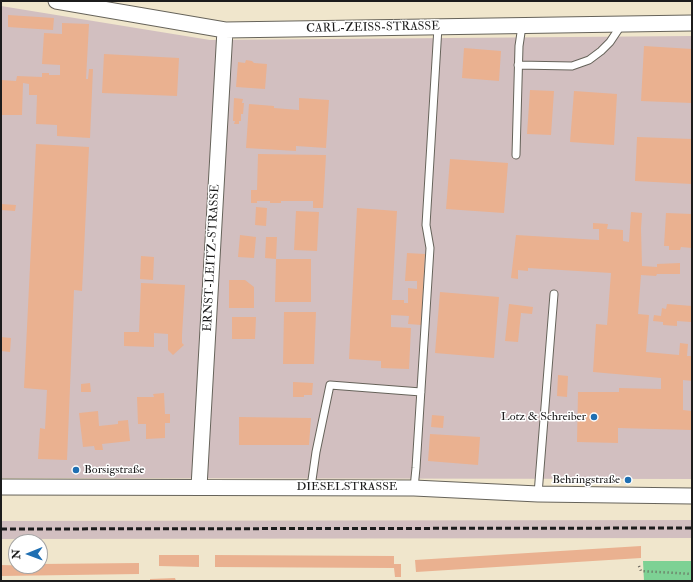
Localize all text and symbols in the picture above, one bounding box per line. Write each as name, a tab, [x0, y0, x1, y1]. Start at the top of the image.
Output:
street label: CARL-ZEISS-STRASSE	[306, 20, 440, 36]
street label: ERNST-LEITZ-STRASSE	[201, 184, 223, 332]
place label: Lotz & Schreiber	[501, 410, 586, 424]
marker: Lotz & Schreiber	[589, 412, 599, 422]
place label: Borsigstraße	[84, 463, 144, 477]
marker: Borsigstraße	[71, 465, 81, 475]
place label: Behringstraße	[552, 473, 620, 487]
marker: Behringstraße	[623, 475, 633, 485]
street label: DIESELSTRASSE	[297, 480, 397, 494]
north arrow	[8, 534, 48, 574]
text: N	[10, 549, 23, 559]

